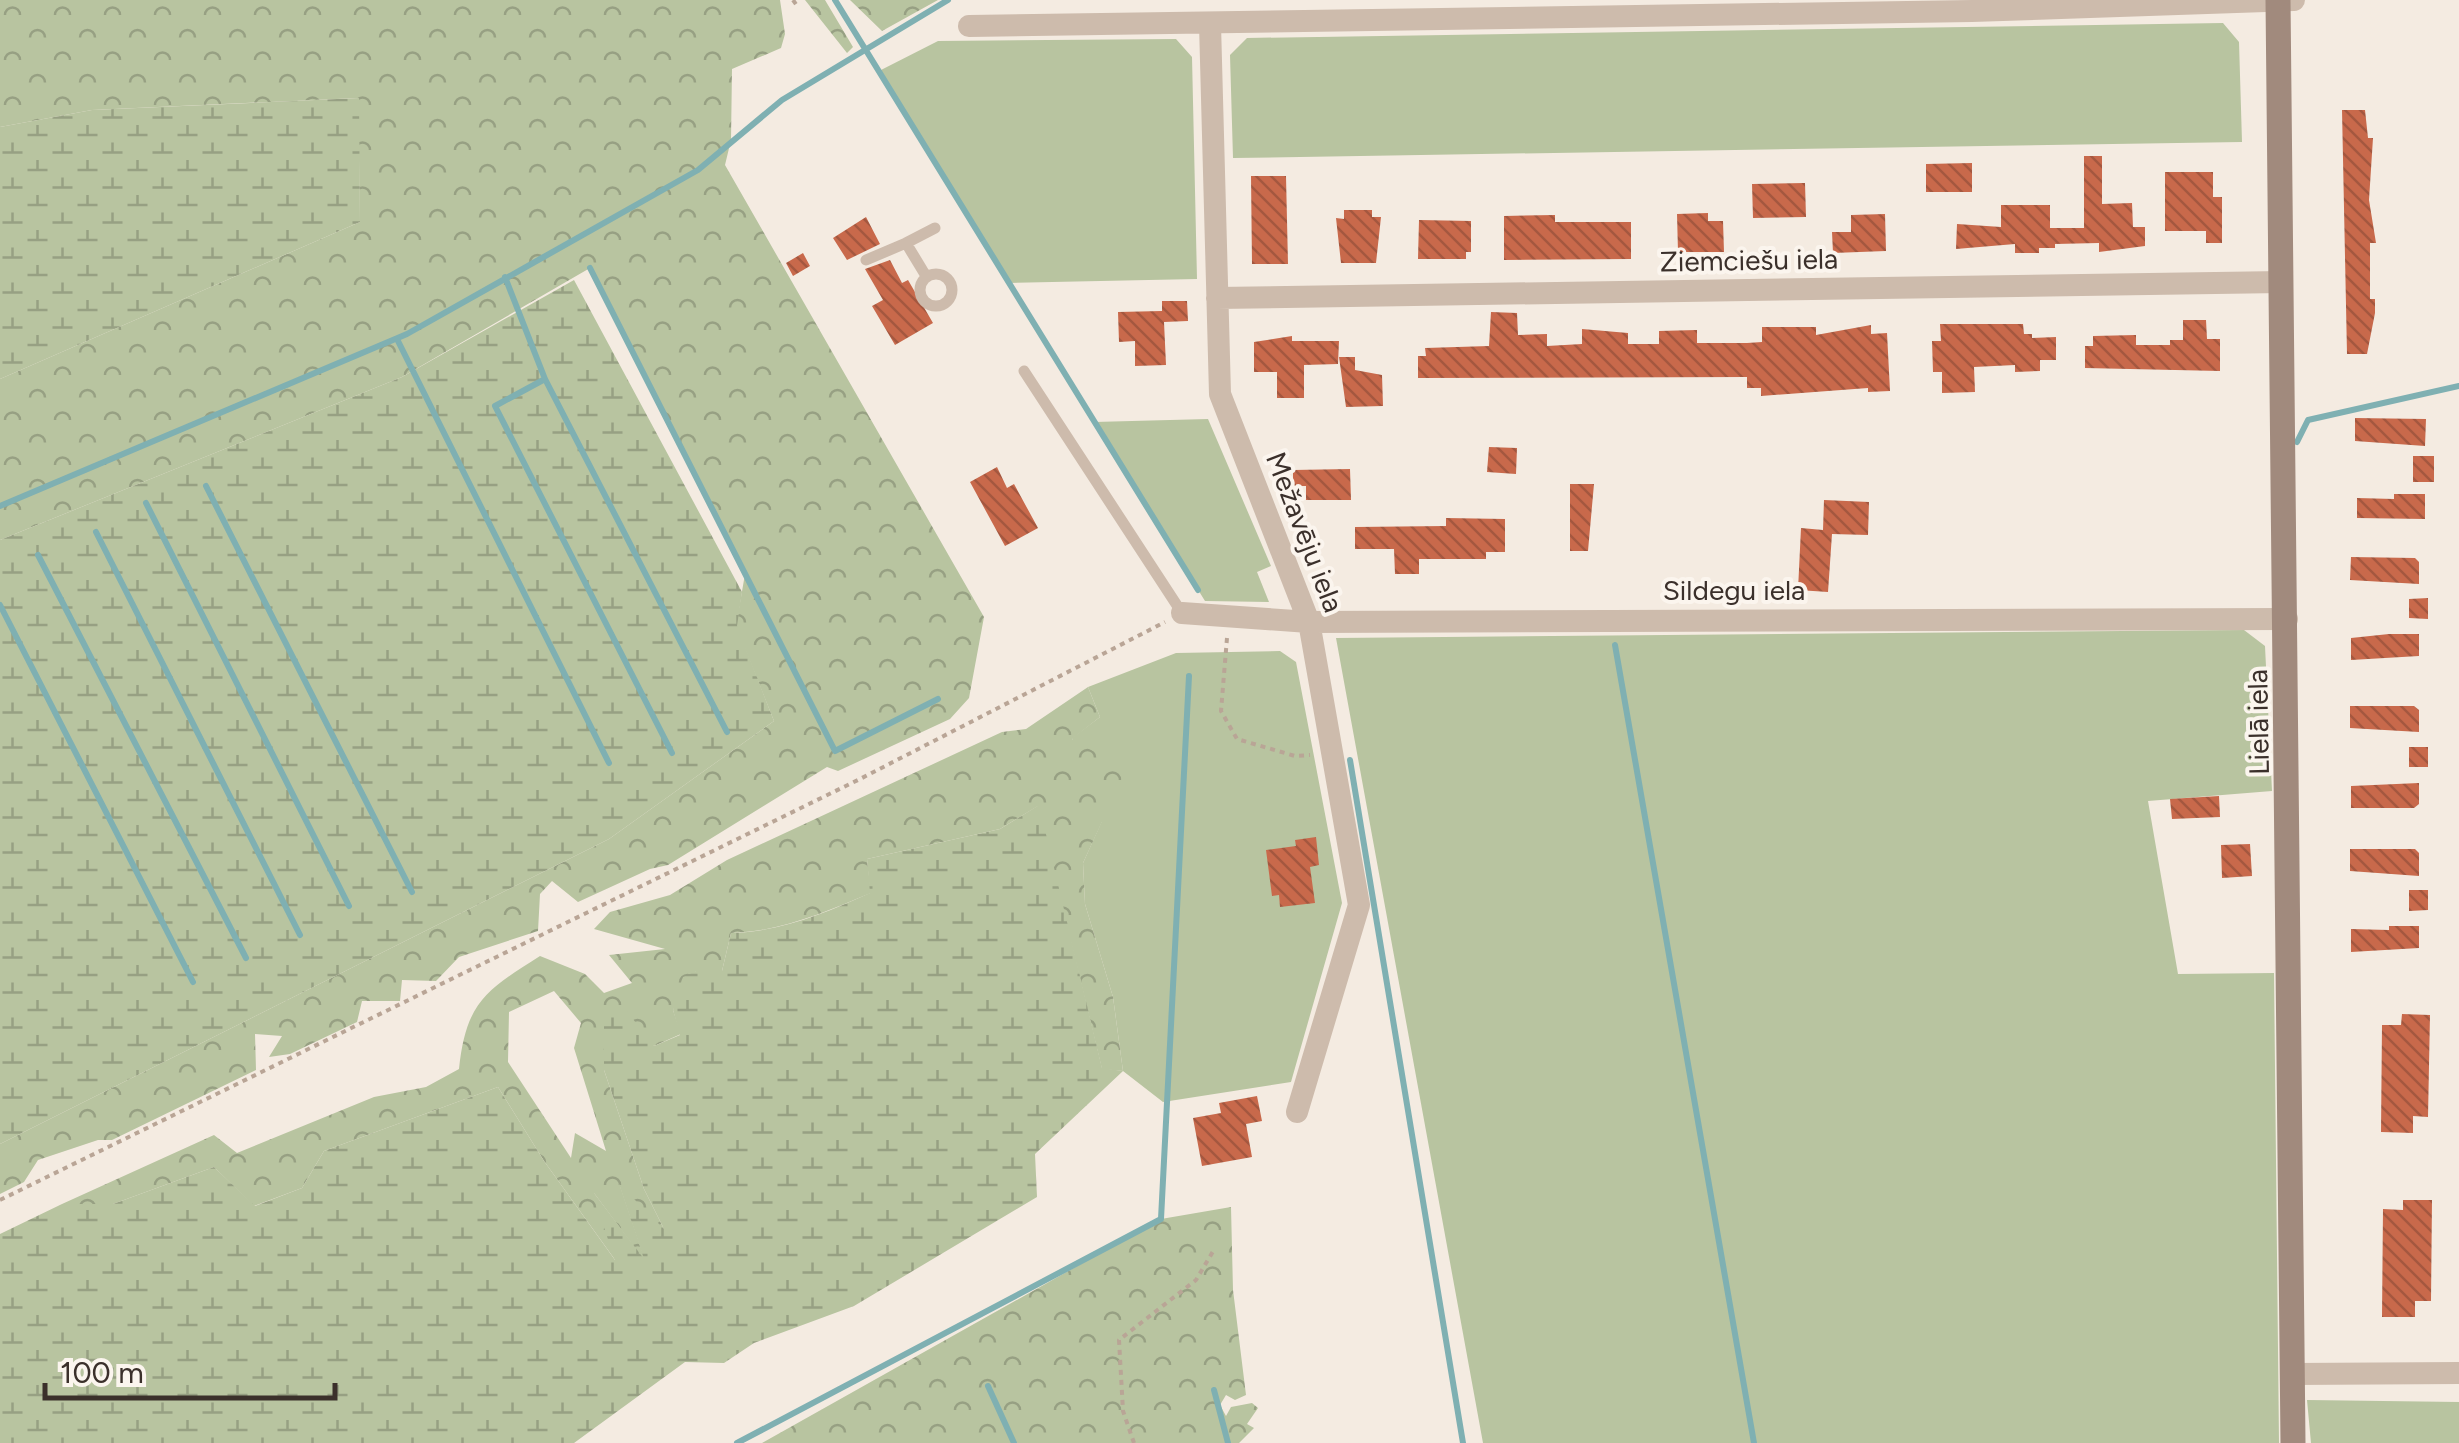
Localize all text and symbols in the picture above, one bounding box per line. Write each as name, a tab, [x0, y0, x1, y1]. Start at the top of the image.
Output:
street label: Ziemciešu iela	[1660, 241, 1838, 279]
street label: Mežavēju iela	[1259, 447, 1351, 617]
street label: Sildegu iela	[1663, 573, 1805, 607]
street label: Lielā iela	[2240, 669, 2276, 775]
scale bar	[45, 1338, 335, 1400]
text: 100 m	[60, 1354, 144, 1391]

